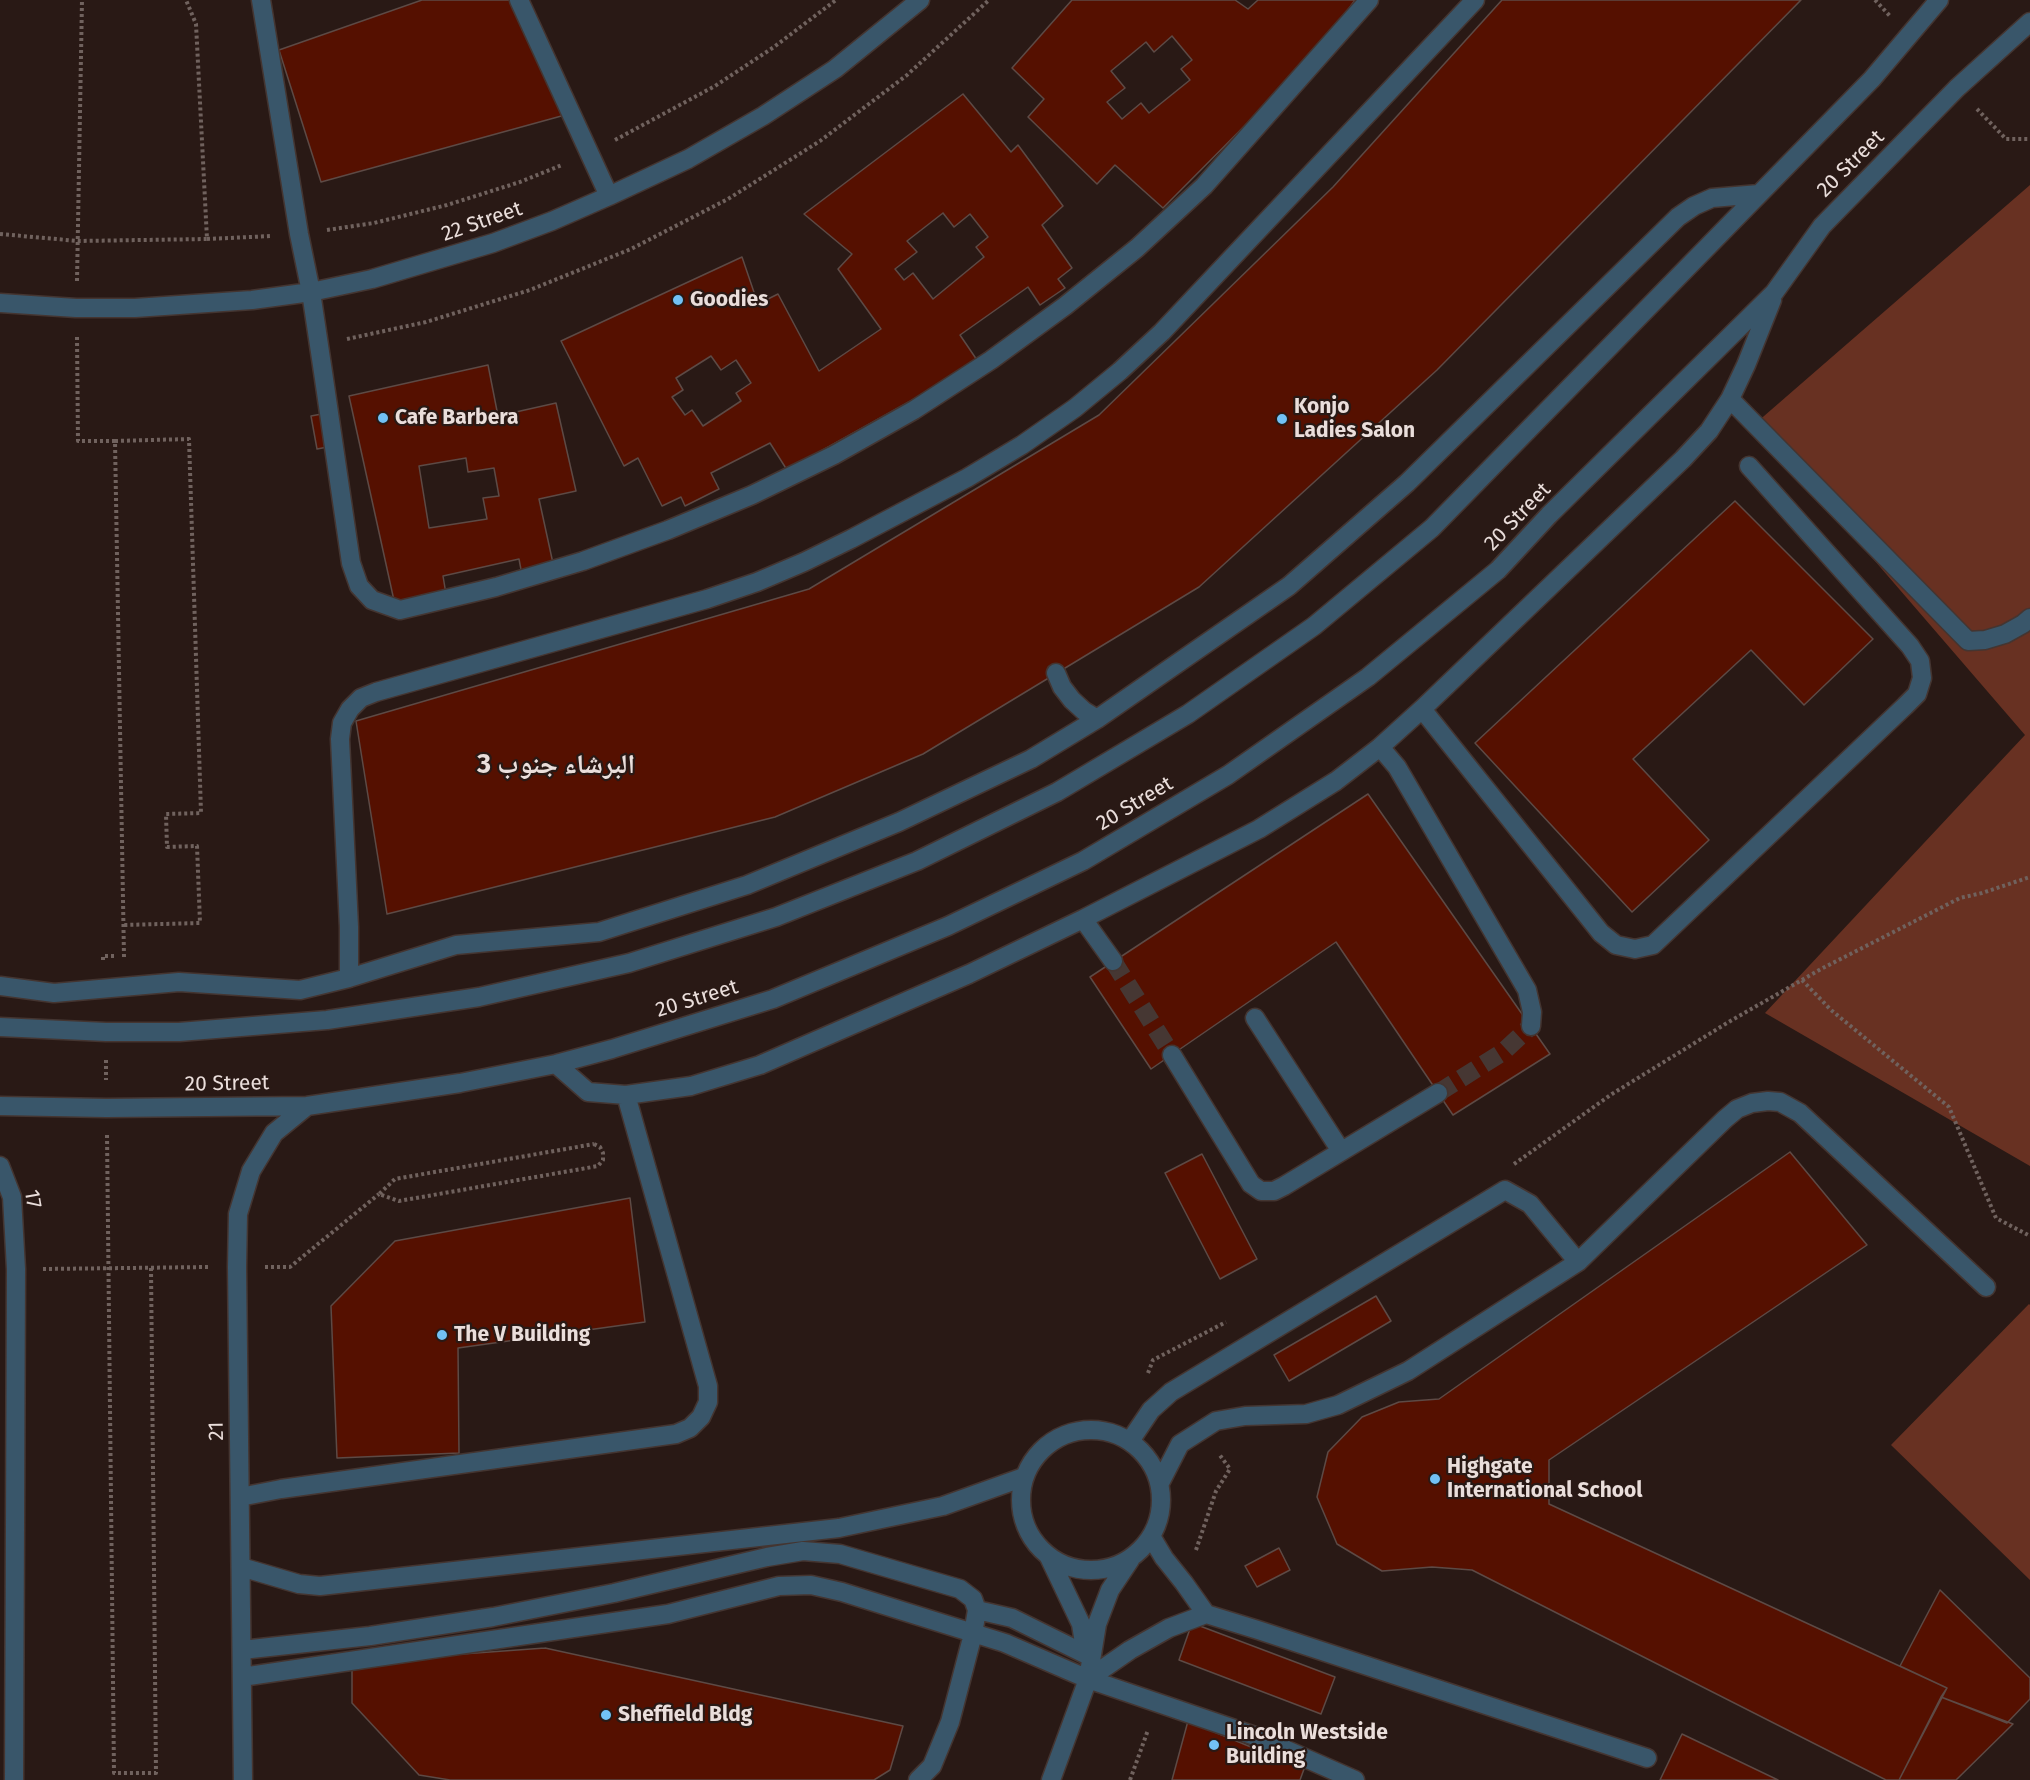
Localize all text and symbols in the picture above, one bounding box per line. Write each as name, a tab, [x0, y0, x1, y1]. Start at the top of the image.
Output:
street label: 20 Street	[1812, 125, 1890, 203]
street label: 22 Street	[439, 197, 525, 247]
place label: Goodies	[690, 287, 768, 313]
marker: Goodies	[671, 293, 685, 307]
place label: Konjo Ladies Salon	[1294, 394, 1415, 444]
place label: Cafe Barbera	[395, 405, 518, 431]
marker: Cafe Barbera	[376, 411, 390, 425]
marker: Konjo Ladies Salon	[1275, 412, 1289, 426]
street label: 20 Street	[1480, 478, 1556, 556]
district label: البرشاء جنوب 3	[477, 749, 635, 781]
street label: 20 Street	[1092, 771, 1178, 837]
street label: 20 Street	[653, 975, 741, 1023]
street label: 20 Street	[184, 1071, 270, 1097]
street label: 17	[18, 1188, 46, 1210]
place label: The V Building	[454, 1322, 590, 1348]
marker: The V Building	[435, 1328, 449, 1342]
street label: 21	[204, 1421, 230, 1441]
place label: Highgate International School	[1447, 1454, 1643, 1504]
marker: Highgate International School	[1428, 1472, 1442, 1486]
place label: Sheffield Bldg	[618, 1702, 752, 1728]
marker: Sheffield Bldg	[599, 1708, 613, 1722]
place label: Lincoln Westside Building	[1226, 1720, 1388, 1770]
marker: Lincoln Westside Building	[1207, 1738, 1221, 1752]

